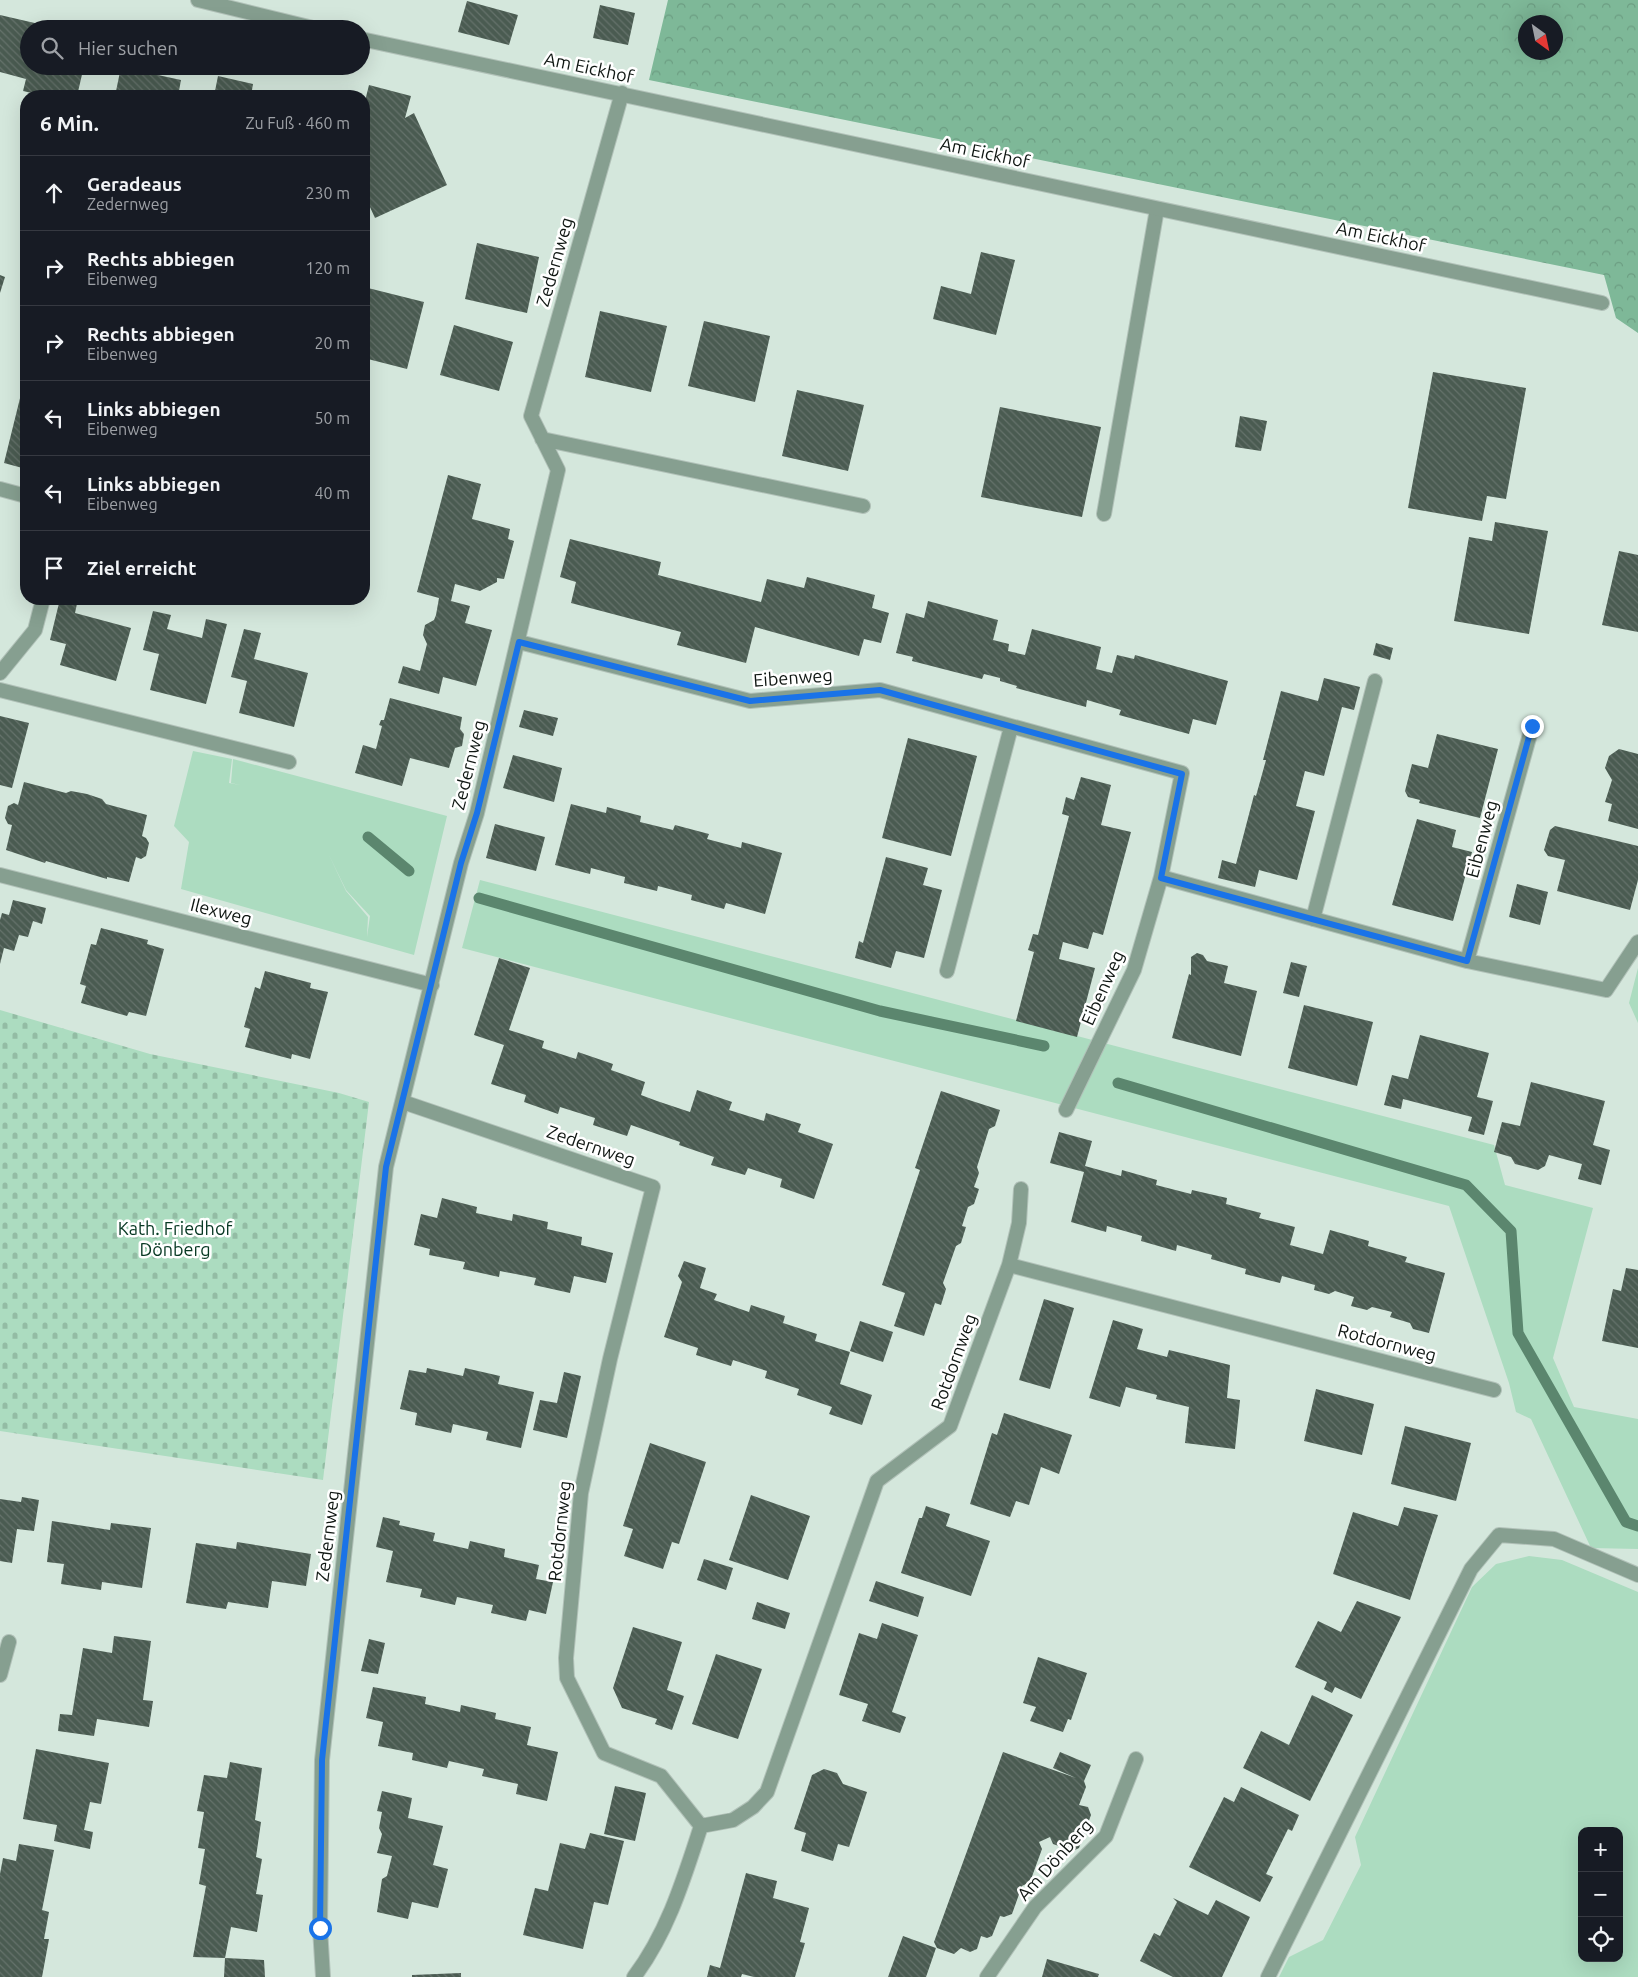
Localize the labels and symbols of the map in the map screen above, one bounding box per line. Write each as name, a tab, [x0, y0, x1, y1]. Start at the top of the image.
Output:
north arrow	[1518, 15, 1563, 60]
street label: Am Eickhof	[543, 48, 636, 86]
street label: Am Eickhof	[939, 133, 1032, 171]
street label: Zedernweg	[532, 215, 576, 309]
street label: Am Eickhof	[1335, 217, 1428, 255]
street label: Eibenweg	[753, 664, 833, 690]
route end	[1521, 715, 1544, 738]
street label: Zedernweg	[447, 718, 489, 812]
street label: Eibenweg	[1461, 798, 1501, 880]
street label: Ilexweg	[188, 894, 254, 928]
street label: Eibenweg	[1077, 947, 1127, 1028]
street label: Zedernweg	[545, 1121, 638, 1169]
park label: Kath. Friedhof Dönberg	[118, 1218, 232, 1259]
street label: Rotdornweg	[926, 1311, 980, 1413]
street label: Rotdornweg	[1336, 1319, 1439, 1365]
street label: Rotdornweg	[544, 1480, 574, 1582]
street label: Zedernweg	[311, 1489, 343, 1583]
street label: Am Dönberg	[1013, 1815, 1096, 1904]
route start	[309, 1917, 332, 1940]

